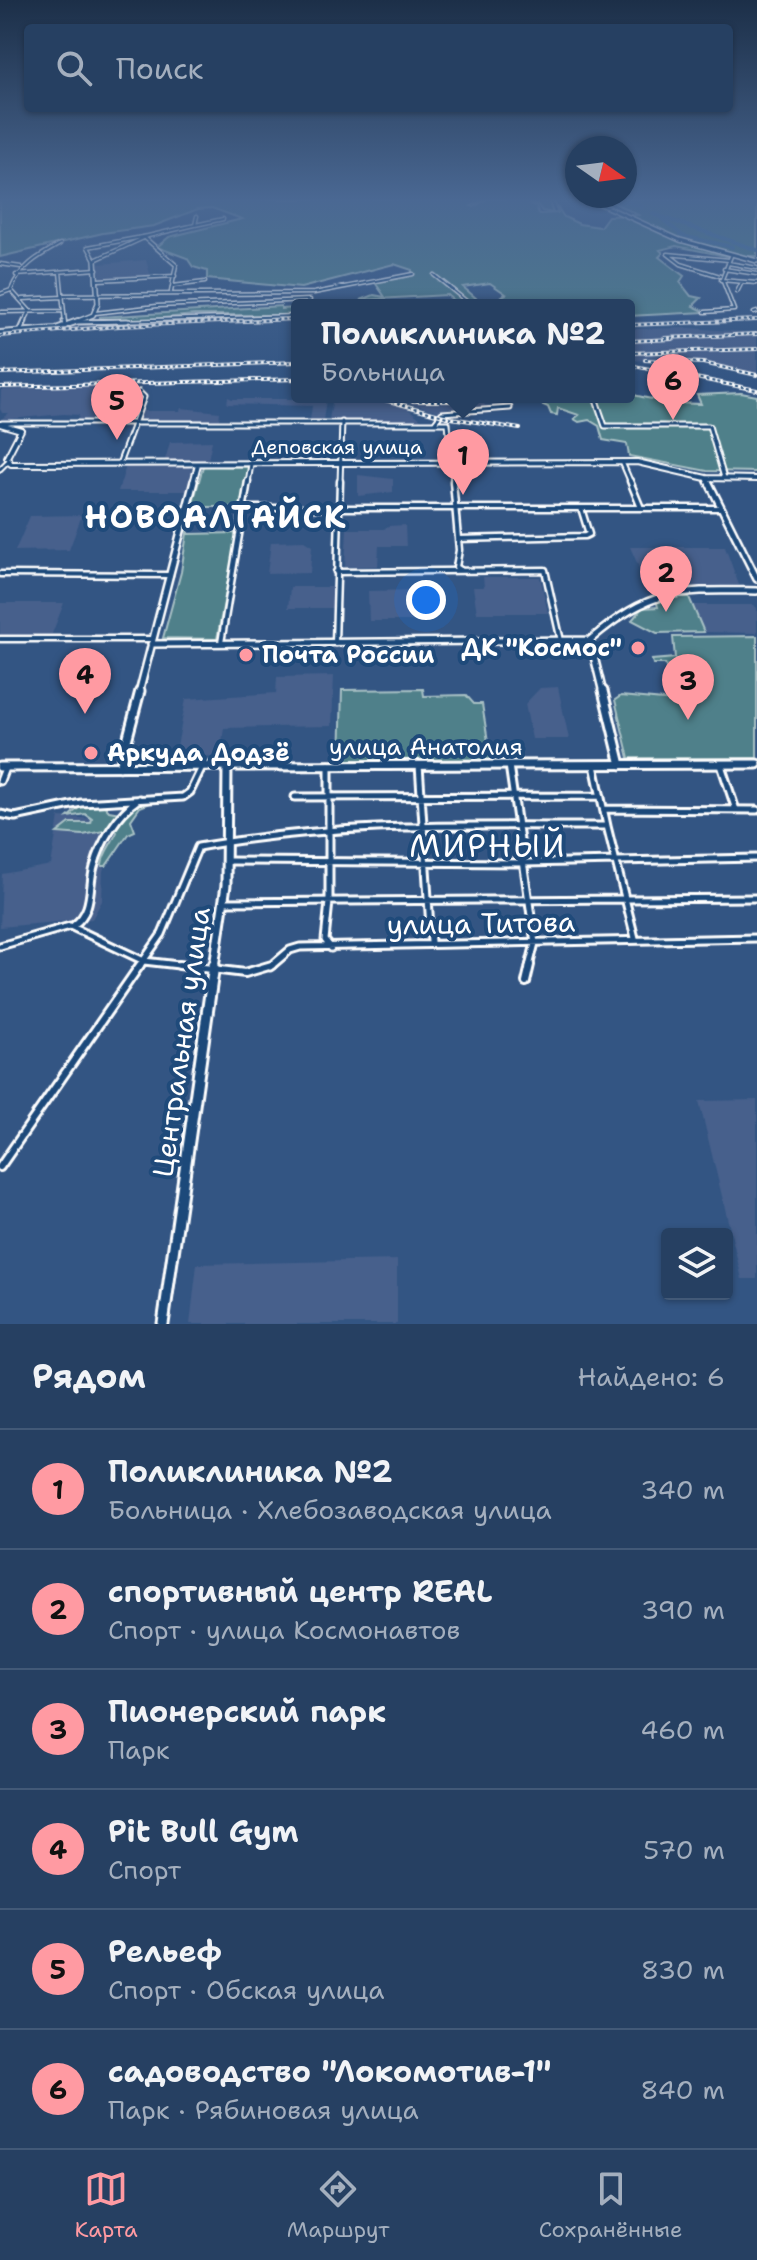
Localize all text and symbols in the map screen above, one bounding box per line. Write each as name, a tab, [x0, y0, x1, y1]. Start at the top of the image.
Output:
search box	[24, 24, 733, 112]
icon: search	[52, 46, 96, 90]
text: Поиск	[116, 48, 204, 89]
north arrow	[565, 136, 637, 208]
popup	[291, 299, 635, 403]
text: Поликлиника №2	[321, 313, 605, 354]
text: Больница	[321, 354, 445, 389]
pin: 6	[647, 354, 699, 420]
pin: 5	[91, 374, 143, 440]
pin: 1	[437, 429, 489, 495]
street label: Деповская улица	[252, 434, 423, 460]
district label: НОВОАЛТАЙСК	[85, 495, 348, 538]
pin: 2	[640, 546, 692, 612]
your location	[406, 580, 446, 620]
place label: ДК "Космос"	[462, 632, 622, 664]
place label: Почта России	[262, 639, 435, 671]
marker: ДК "Космос"	[629, 639, 647, 657]
marker: Почта России	[237, 646, 255, 664]
pin: 4	[59, 648, 111, 714]
pin: 3	[662, 654, 714, 720]
street label: улица Анатолия	[329, 731, 523, 763]
place label: Аркуда Додзё	[107, 737, 290, 769]
marker: Аркуда Додзё	[82, 744, 100, 762]
district label: МИРНЫЙ	[409, 824, 567, 867]
street label: улица Титова	[386, 902, 576, 944]
street label: Центральная улица	[143, 904, 219, 1180]
map controls	[661, 1228, 733, 1300]
button: layers	[661, 1228, 733, 1300]
text: Рядом	[32, 1353, 146, 1399]
text: Найдено: 6	[578, 1359, 725, 1394]
text: Поликлиника №2	[108, 1451, 393, 1492]
text: 1	[52, 1472, 64, 1507]
text: 340 m	[640, 1472, 725, 1507]
text: Больница · Хлебозаводская улица	[108, 1492, 552, 1527]
text: спортивный центр REAL	[108, 1571, 493, 1612]
text: 2	[49, 1592, 67, 1627]
text: 390 m	[641, 1592, 725, 1627]
text: Спорт · улица Космонавтов	[108, 1612, 460, 1647]
text: Пионерский парк	[108, 1691, 386, 1732]
text: 3	[49, 1712, 67, 1747]
text: 460 m	[640, 1712, 725, 1747]
text: Парк	[108, 1732, 170, 1767]
text: Pit Bull Gym	[108, 1811, 299, 1852]
text: 4	[49, 1832, 67, 1867]
text: 570 m	[643, 1832, 725, 1867]
text: Спорт	[108, 1852, 181, 1887]
text: Рельеф	[108, 1931, 221, 1972]
text: 5	[50, 1952, 66, 1987]
text: 830 m	[641, 1952, 725, 1987]
text: Спорт · Обская улица	[108, 1972, 385, 2007]
text: садоводство "Локомотив-1"	[108, 2051, 551, 2092]
text: 6	[49, 2072, 67, 2107]
text: 840 m	[640, 2072, 725, 2107]
text: Парк · Рябиновая улица	[108, 2092, 419, 2127]
tab: Карта	[75, 2167, 138, 2244]
tab: Маршрут	[287, 2167, 389, 2244]
tab: Сохранённые	[539, 2167, 682, 2244]

